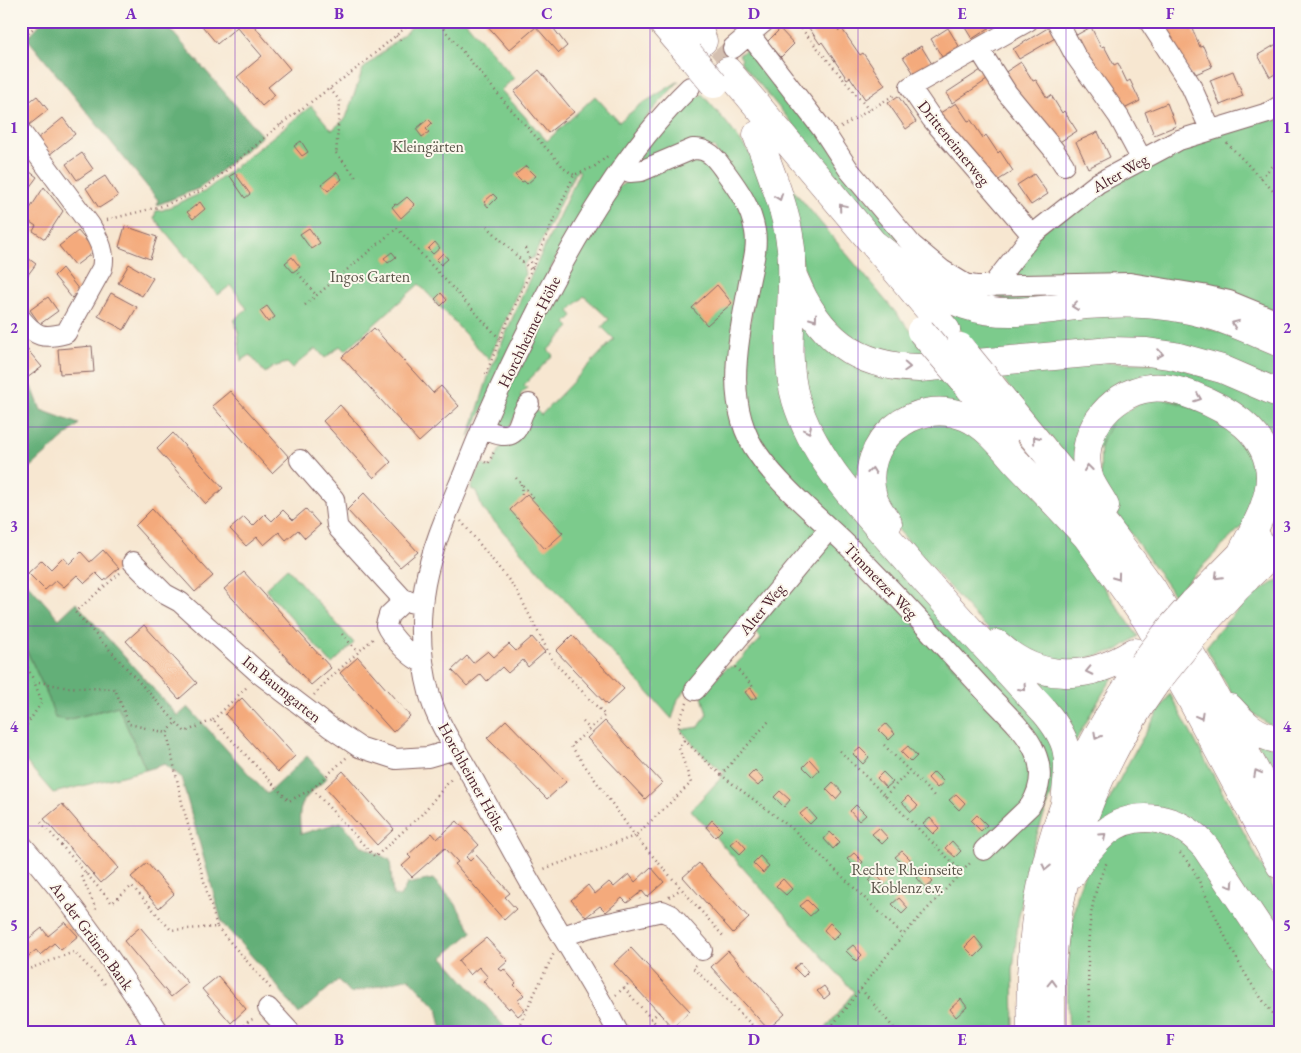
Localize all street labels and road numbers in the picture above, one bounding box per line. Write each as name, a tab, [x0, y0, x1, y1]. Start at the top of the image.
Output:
street label: Dritteneimerweg	[913, 96, 996, 191]
street label: Alter Weg	[1087, 148, 1153, 198]
street label: Horchheimer Höhe	[493, 273, 565, 391]
street label: Timmetzer Weg	[839, 539, 923, 624]
street label: Alter Weg	[734, 578, 790, 640]
street label: Im Baumgarten	[238, 651, 326, 728]
street label: Horchheimer Höhe	[433, 719, 511, 835]
street label: An der Grünen Bank	[45, 877, 139, 995]

